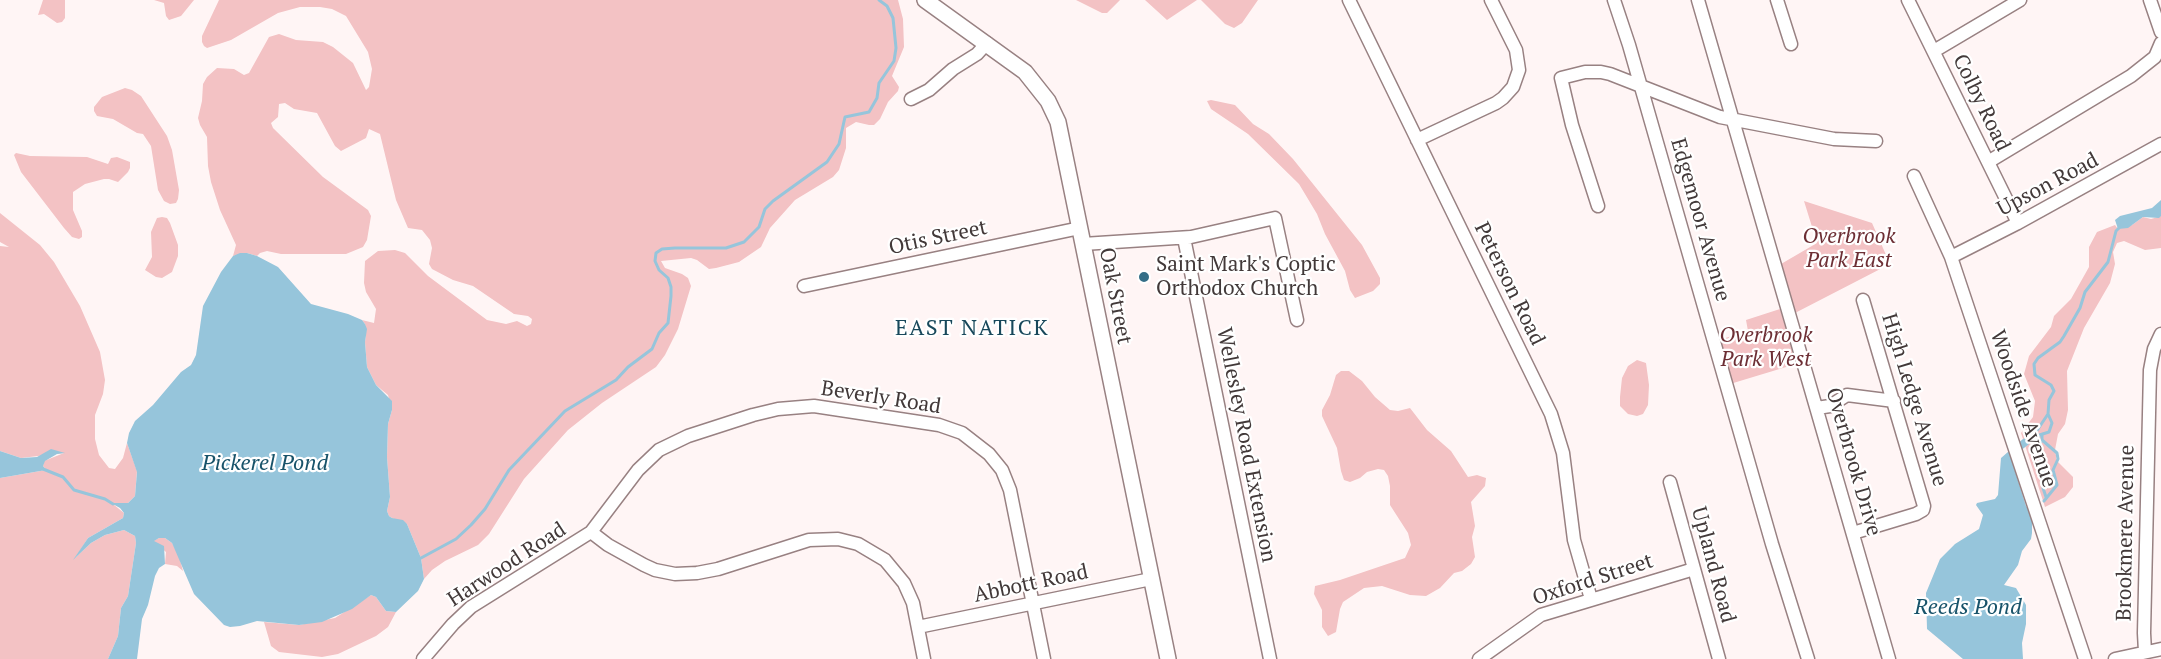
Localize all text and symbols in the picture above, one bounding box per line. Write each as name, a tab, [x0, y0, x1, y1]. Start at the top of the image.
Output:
street label: Colby Road	[1947, 50, 2015, 156]
street label: Edgemoor Avenue	[1665, 135, 1735, 305]
street label: Upson Road	[1993, 148, 2103, 222]
street label: Otis Street	[887, 215, 989, 261]
street label: Peterson Road	[1468, 218, 1550, 350]
park label: Overbrook Park East	[1803, 224, 1895, 274]
street label: Oak Street	[1093, 245, 1137, 347]
place label: Saint Mark's Coptic Orthodox Church	[1156, 252, 1336, 302]
marker: Saint Mark's Coptic Orthodox Church	[1137, 270, 1151, 284]
street label: High Ledge Avenue	[1876, 311, 1952, 489]
district label: EAST NATICK	[895, 316, 1049, 342]
park label: Overbrook Park West	[1720, 323, 1812, 373]
street label: Wellesley Road Extension	[1211, 325, 1281, 565]
street label: Woodside Avenue	[1984, 327, 2062, 491]
street label: Beverly Road	[819, 376, 943, 420]
street label: Overbrook Drive	[1820, 385, 1886, 539]
street label: Brookmere Avenue	[2112, 445, 2140, 621]
water label: Pickerel Pond	[202, 451, 328, 477]
street label: Upland Road	[1685, 504, 1741, 626]
street label: Harwood Road	[443, 517, 571, 613]
street label: Oxford Street	[1530, 549, 1656, 611]
street label: Abbott Road	[972, 560, 1090, 608]
water label: Reeds Pond	[1914, 595, 2022, 621]

